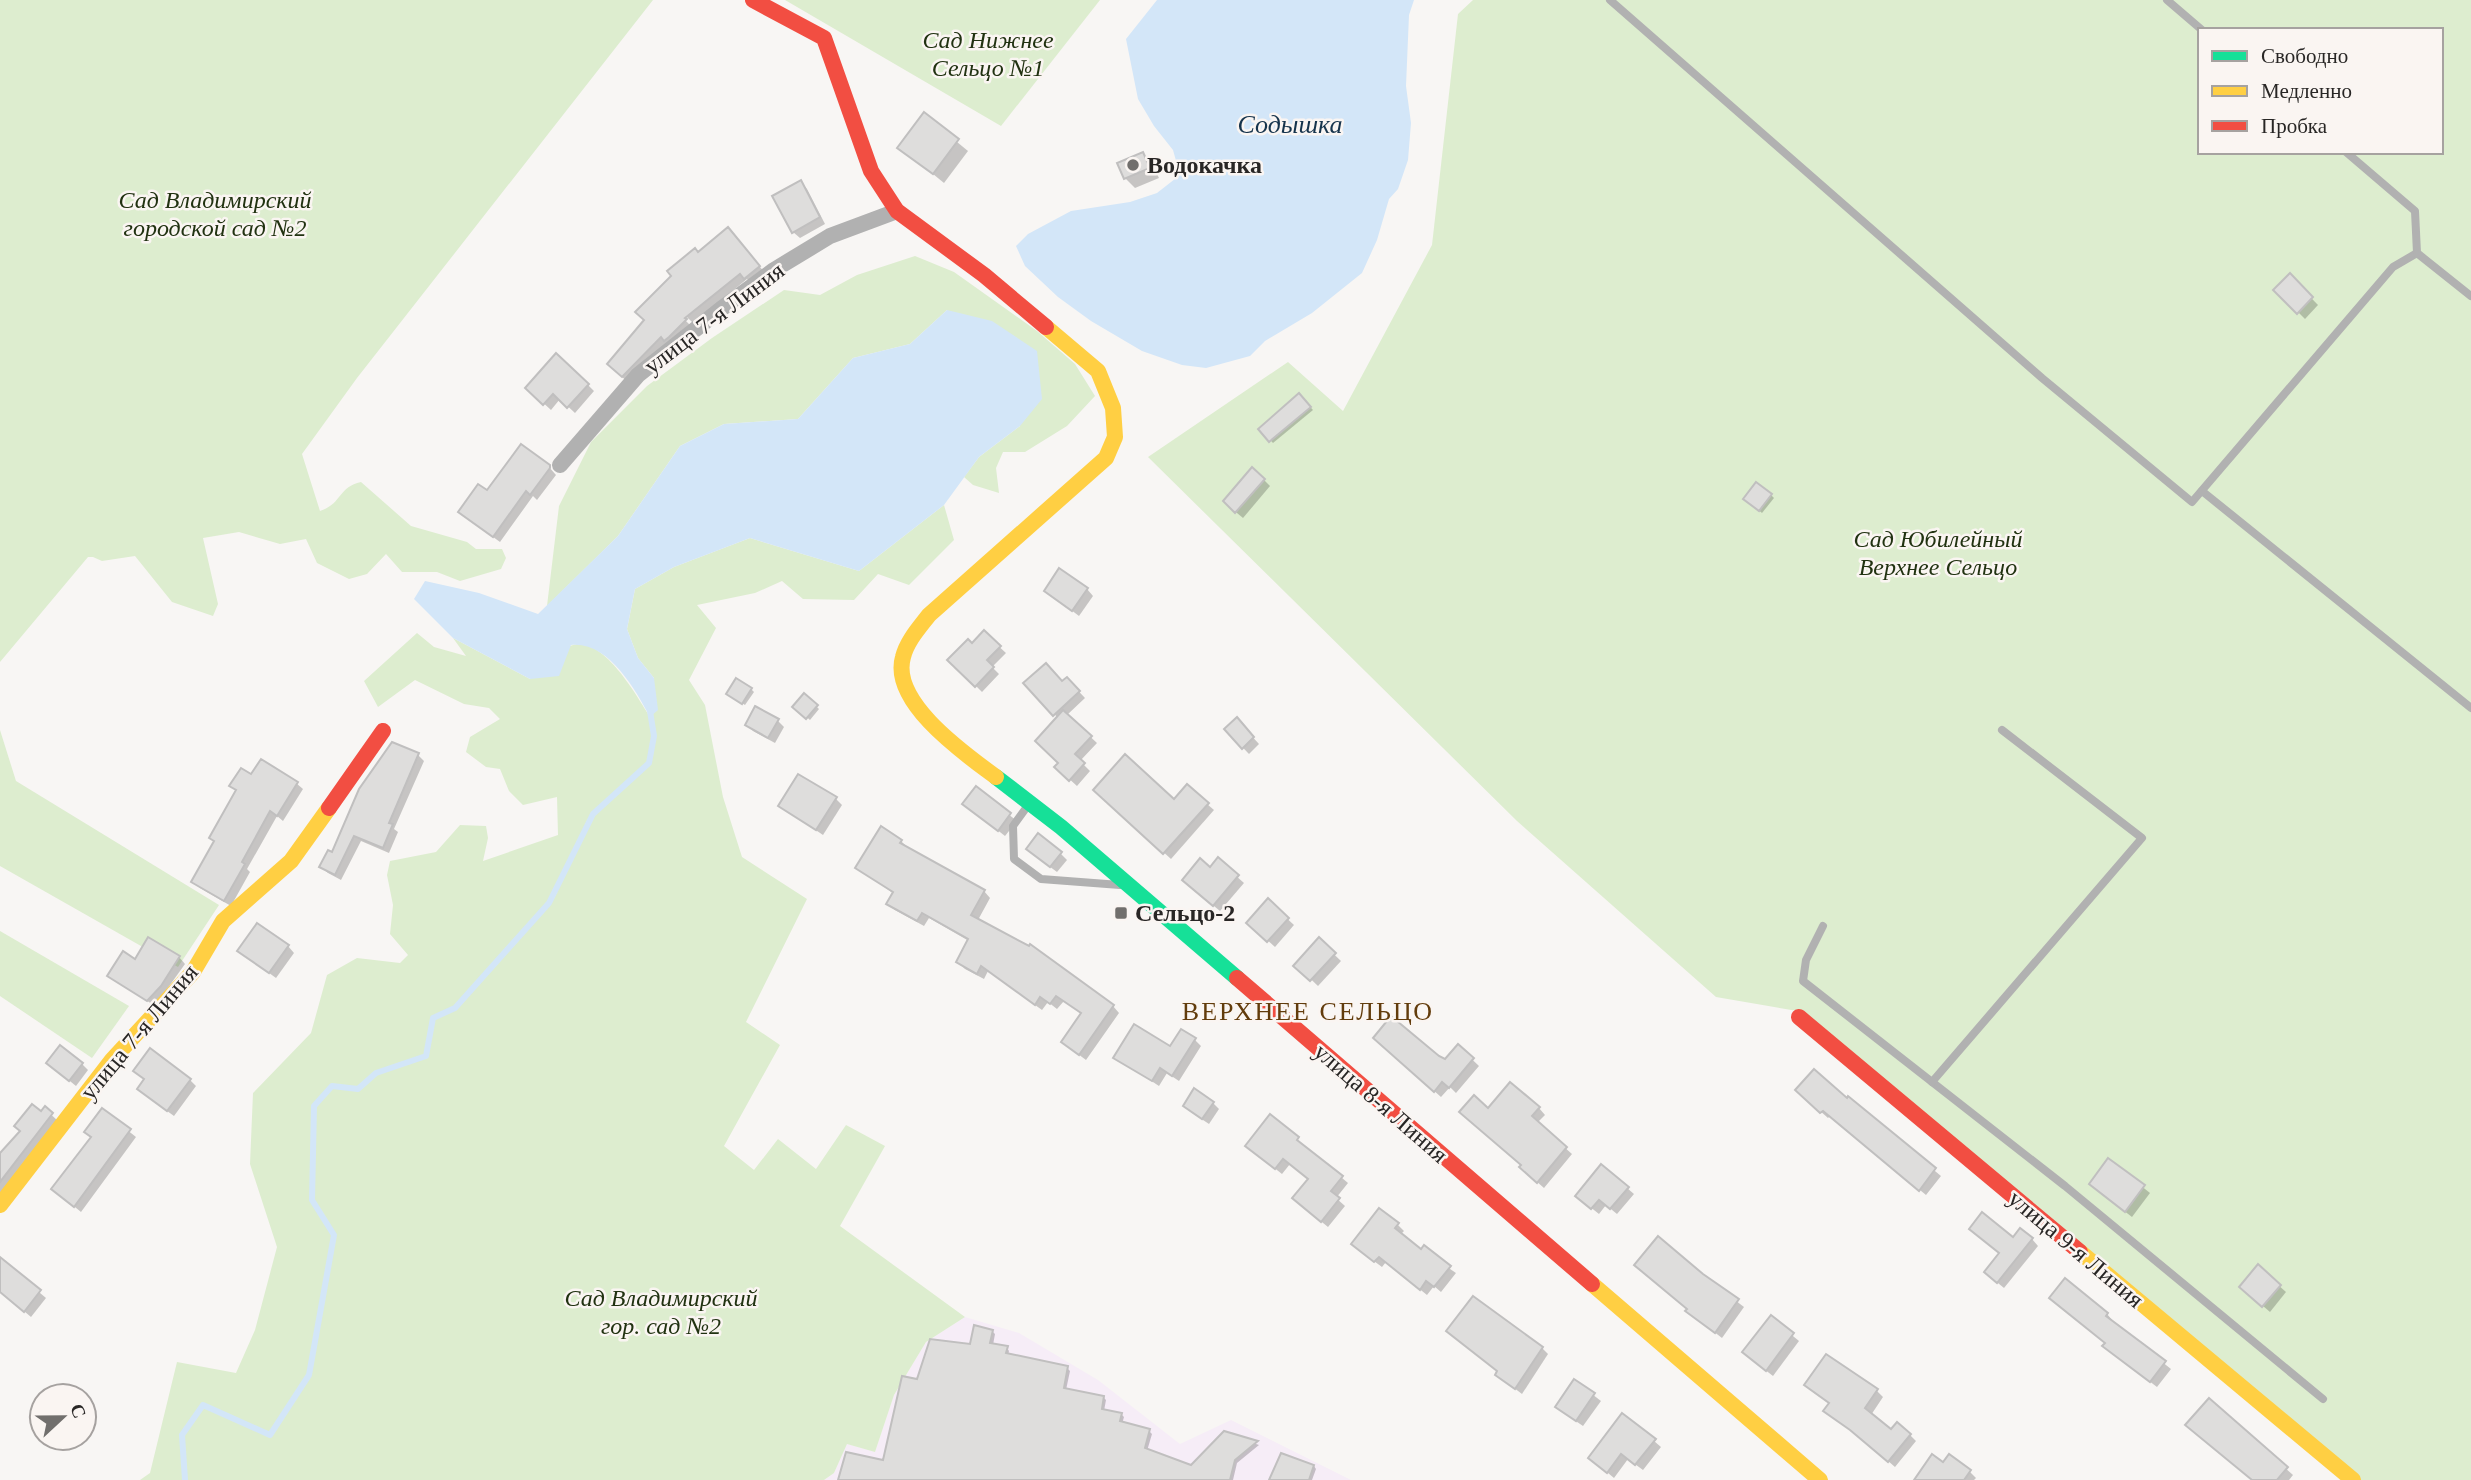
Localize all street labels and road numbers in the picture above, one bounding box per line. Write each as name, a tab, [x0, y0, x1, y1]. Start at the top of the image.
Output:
street label: улица 7-я Линия	[639, 257, 789, 379]
street label: улица 7-я Линия	[75, 959, 203, 1105]
street label: улица 8-я Линия	[1309, 1038, 1453, 1168]
street label: улица 9-я Линия	[2003, 1185, 2149, 1313]

